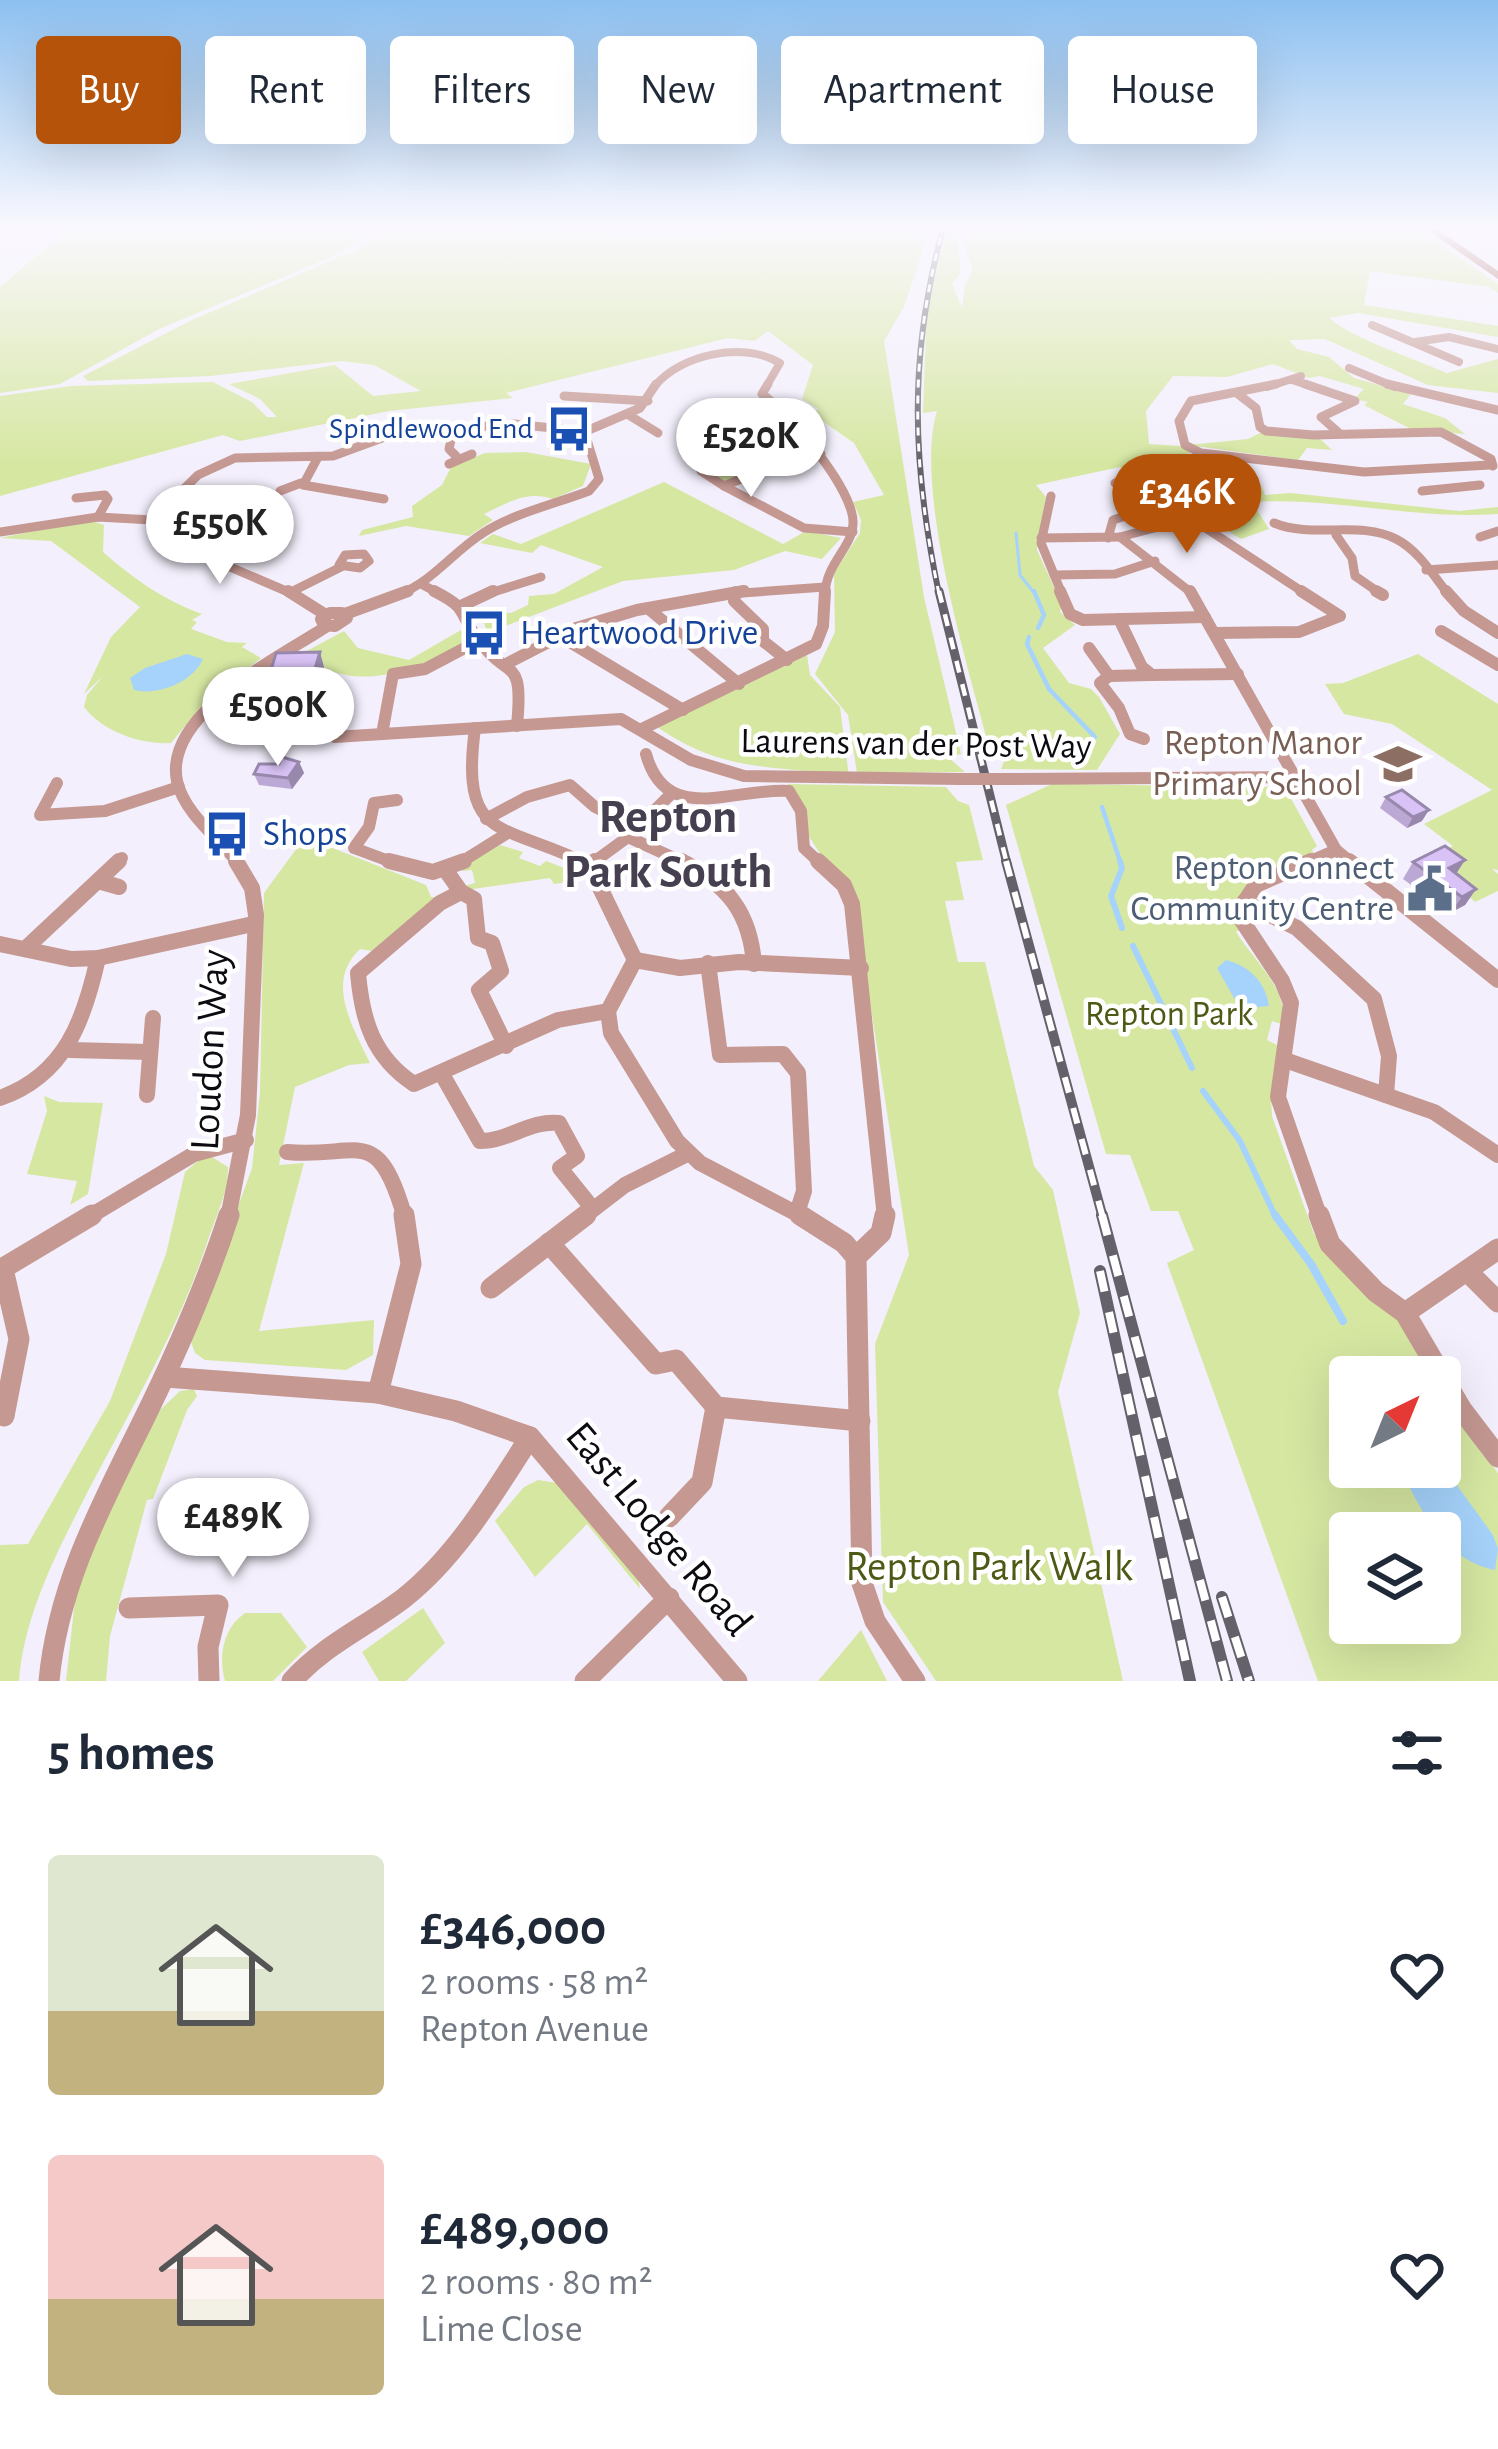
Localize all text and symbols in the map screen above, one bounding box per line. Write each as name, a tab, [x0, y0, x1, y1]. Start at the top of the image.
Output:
chip: Buy	[36, 36, 181, 144]
chip: Rent	[205, 36, 366, 144]
chip: Filters	[390, 36, 574, 144]
chip: New	[598, 36, 757, 144]
chip: Apartment	[781, 36, 1044, 144]
chip: House	[1068, 36, 1257, 144]
pin: £520K	[667, 398, 835, 500]
bus stop icon: Spindlewood End	[544, 404, 594, 454]
place label: Spindlewood End	[329, 414, 533, 444]
text: £520K	[703, 417, 799, 456]
pin: £346K	[1103, 454, 1271, 556]
text: £346K	[1139, 473, 1235, 512]
pin: £550K	[136, 485, 304, 587]
text: £550K	[173, 504, 267, 543]
bus stop icon: Heartwood Drive	[459, 608, 509, 658]
place label: Heartwood Drive	[520, 615, 758, 651]
pin: £500K	[194, 667, 362, 769]
text: £500K	[229, 686, 327, 725]
street label: Laurens van der Post Way	[740, 723, 1092, 765]
place label: Repton Manor Primary School	[1152, 725, 1362, 802]
school or university icon: Repton Manor Primary School	[1373, 739, 1423, 789]
district label: Repton Park South	[563, 794, 773, 897]
bus stop icon: Shops	[202, 809, 252, 859]
place label: Shops	[263, 816, 348, 852]
place label: Repton Connect Community Centre	[1131, 850, 1395, 927]
public building icon: Repton Connect Community Centre	[1405, 864, 1455, 914]
street label: Loudon Way	[184, 948, 236, 1152]
park label: Repton Park	[1085, 996, 1254, 1032]
north arrow	[1329, 1356, 1461, 1488]
map controls	[1329, 1356, 1461, 1644]
street label: East Lodge Road	[558, 1414, 760, 1644]
pin: £489K	[149, 1478, 317, 1580]
text: £489K	[184, 1497, 282, 1536]
button: layers	[1329, 1512, 1461, 1644]
park label: Repton Park Walk	[845, 1546, 1133, 1588]
icon: filters	[1384, 1720, 1450, 1786]
text: 5 homes	[48, 1728, 215, 1779]
icon: home	[144, 1903, 288, 2047]
text: £346,000	[420, 1903, 606, 1954]
icon: heart	[1384, 1942, 1450, 2008]
text: 2 rooms · 58 m²	[420, 1963, 648, 2002]
text: Repton Avenue	[420, 2010, 649, 2049]
icon: home	[144, 2203, 288, 2347]
text: £489,000	[420, 2203, 610, 2254]
icon: heart	[1384, 2242, 1450, 2308]
text: 2 rooms · 80 m²	[420, 2263, 652, 2302]
text: Lime Close	[420, 2310, 583, 2349]

